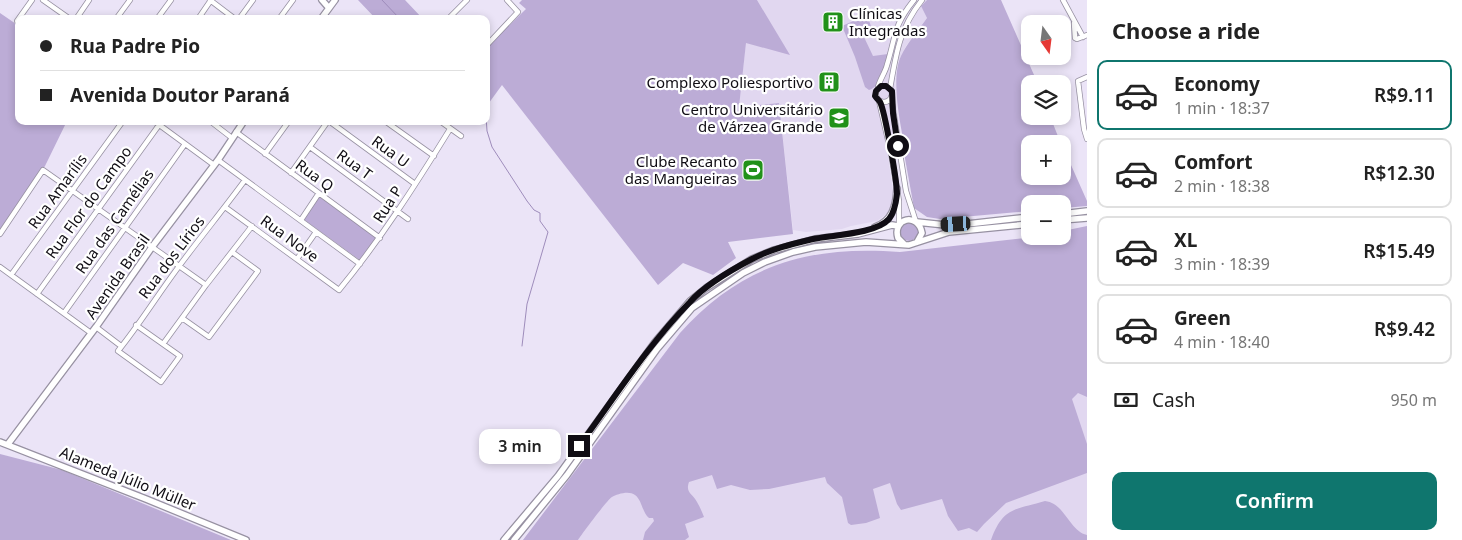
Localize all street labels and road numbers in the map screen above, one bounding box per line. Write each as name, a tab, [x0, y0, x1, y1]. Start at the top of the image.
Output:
street label: Rua U	[368, 131, 414, 171]
street label: Rua Flor do Campo	[40, 142, 136, 262]
street label: Rua T	[333, 144, 377, 184]
street label: Rua Amarílis	[23, 150, 91, 232]
street label: Rua Q	[292, 154, 338, 196]
street label: Rua das Camélias	[70, 165, 158, 277]
street label: Rua P	[368, 182, 406, 226]
street label: Rua Nove	[257, 210, 323, 266]
street label: Rua dos Lírios	[133, 212, 209, 302]
street label: Avenida Brasil	[80, 230, 154, 322]
street label: Alameda Júlio Müller	[57, 442, 199, 514]

